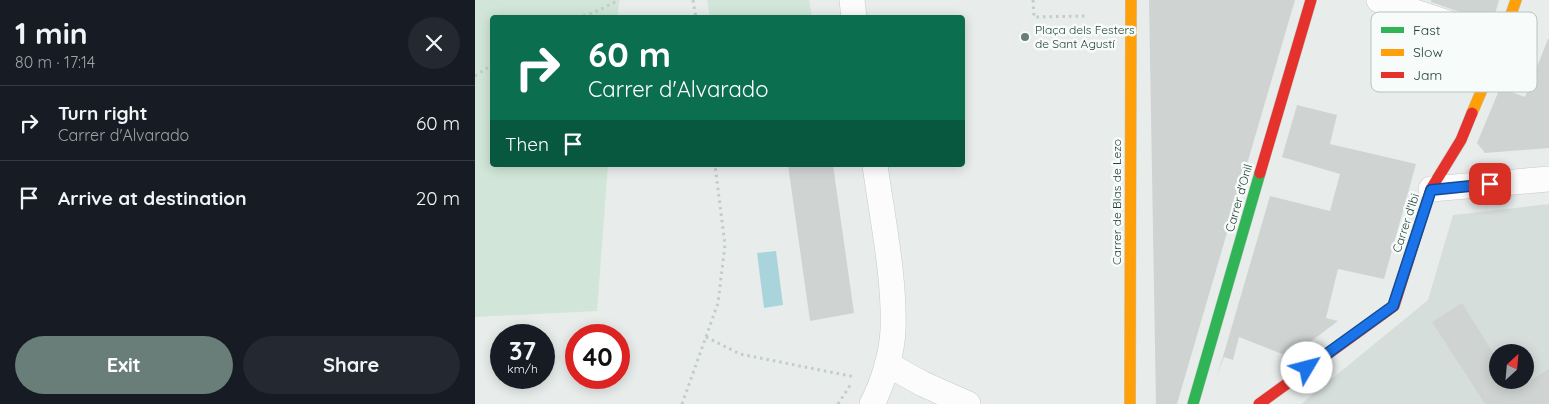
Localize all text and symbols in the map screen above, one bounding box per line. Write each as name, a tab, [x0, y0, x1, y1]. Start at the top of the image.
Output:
legend	[1371, 12, 1537, 92]
text: 1 min	[15, 14, 88, 52]
button: close	[408, 17, 460, 69]
text: Fast	[1413, 21, 1441, 39]
place label: Plaça dels Festers de Sant Agustí	[1035, 22, 1135, 51]
marker: Plaça dels Festers de Sant Agustí	[1019, 31, 1031, 43]
text: 60 m	[588, 32, 671, 76]
icon: right	[505, 35, 570, 100]
text: Slow	[1413, 43, 1443, 61]
text: 80 m · 17:14	[15, 52, 95, 72]
text: Jam	[1413, 66, 1442, 84]
text: Carrer d'Alvarado	[588, 75, 768, 103]
text: Turn right	[58, 101, 147, 125]
icon: right	[15, 109, 43, 137]
text: 60 m	[416, 111, 460, 135]
text: Carrer d'Alvarado	[58, 125, 189, 145]
icon: arrive	[559, 130, 587, 158]
text: Then	[505, 132, 549, 156]
street label: Carrer de Blas de Lezo	[1109, 139, 1124, 265]
street label: Carrer d'Onil	[1222, 162, 1255, 233]
pin	[1469, 163, 1511, 205]
icon: arrive	[1476, 170, 1504, 198]
icon: arrive	[15, 184, 43, 212]
text: Arrive at destination	[58, 186, 247, 210]
text: 20 m	[416, 186, 460, 210]
street label: Carrer d'Ibi	[1389, 191, 1422, 254]
speed limit sign: 40	[565, 324, 630, 389]
text: 37	[509, 335, 536, 366]
button: Exit	[15, 336, 233, 394]
button: Share	[243, 336, 460, 394]
position arrow	[1280, 341, 1332, 393]
north arrow	[1489, 344, 1534, 389]
map controls	[1489, 344, 1534, 389]
text: km/h	[507, 361, 538, 376]

